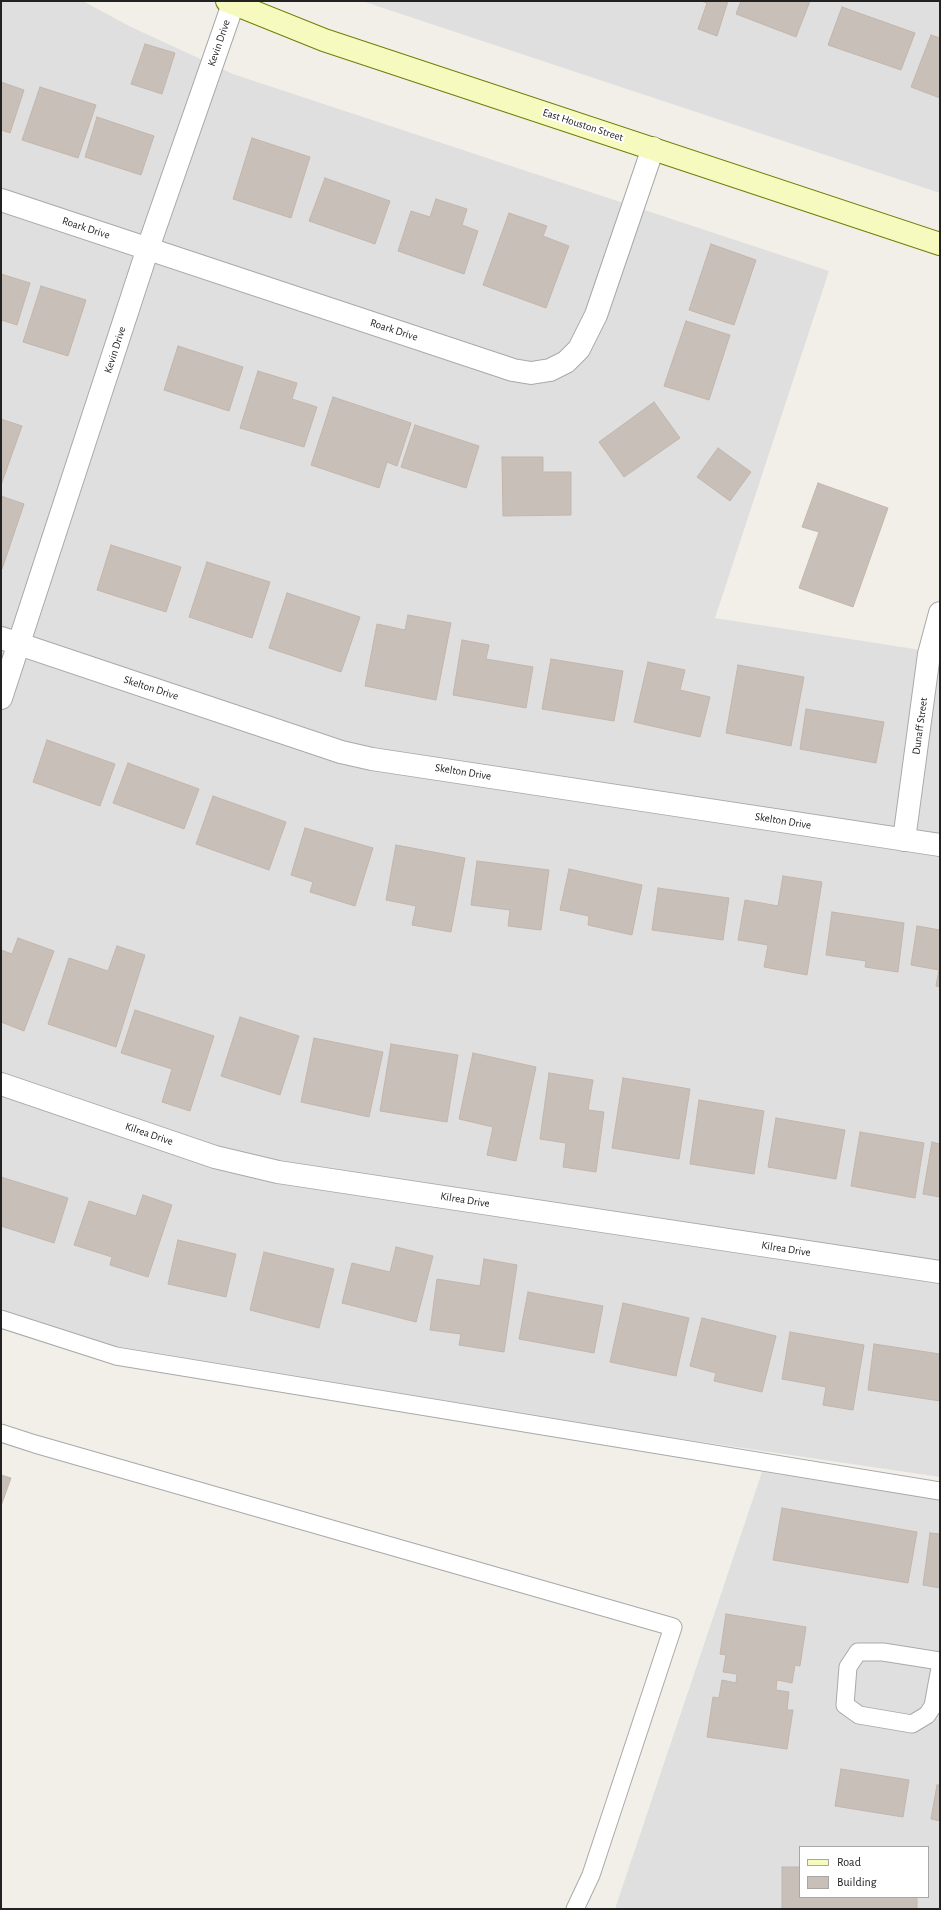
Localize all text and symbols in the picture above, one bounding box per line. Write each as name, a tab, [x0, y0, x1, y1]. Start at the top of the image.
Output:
street label: Kevin Drive	[205, 18, 233, 68]
street label: East Houston Street	[541, 106, 625, 144]
street label: Roark Drive	[60, 214, 112, 242]
street label: Roark Drive	[368, 316, 420, 344]
street label: Kevin Drive	[101, 325, 129, 375]
street label: Skelton Drive	[122, 673, 180, 703]
street label: Dunaff Street	[909, 697, 931, 755]
street label: Skelton Drive	[434, 761, 492, 783]
street label: Skelton Drive	[754, 810, 812, 832]
street label: Kilrea Drive	[123, 1120, 175, 1148]
street label: Kilrea Drive	[439, 1190, 491, 1210]
street label: Kilrea Drive	[760, 1239, 812, 1259]
legend	[799, 1846, 929, 1898]
text: Road	[837, 1856, 861, 1868]
text: Building	[837, 1876, 877, 1888]

